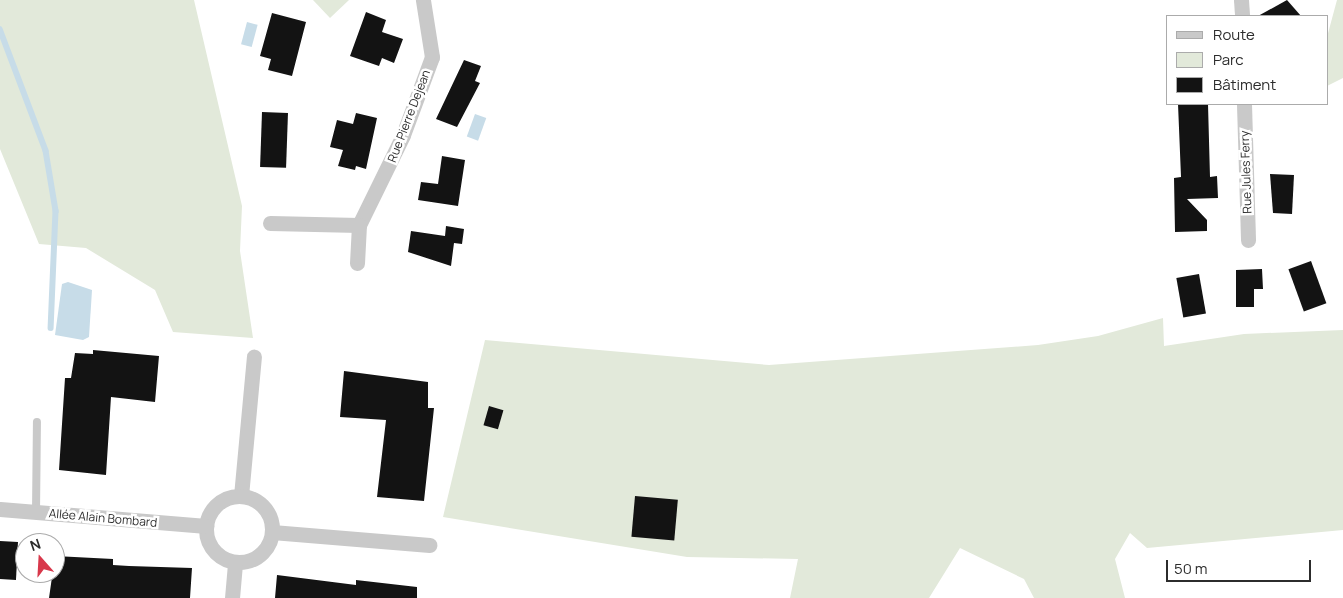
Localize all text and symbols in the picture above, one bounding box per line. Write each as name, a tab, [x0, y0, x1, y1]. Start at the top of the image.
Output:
legend	[1166, 15, 1328, 105]
text: Route	[1213, 24, 1255, 45]
text: Parc	[1213, 49, 1244, 70]
street label: Rue Pierre Dejean	[385, 68, 433, 164]
text: Bâtiment	[1213, 74, 1276, 95]
street label: Rue Jules Ferry	[1237, 130, 1255, 214]
street label: Allée Alain Bombard	[48, 506, 158, 530]
north arrow	[15, 533, 65, 583]
text: N	[27, 534, 43, 555]
scale bar	[1168, 550, 1313, 582]
text: 50 m	[1174, 558, 1208, 579]

